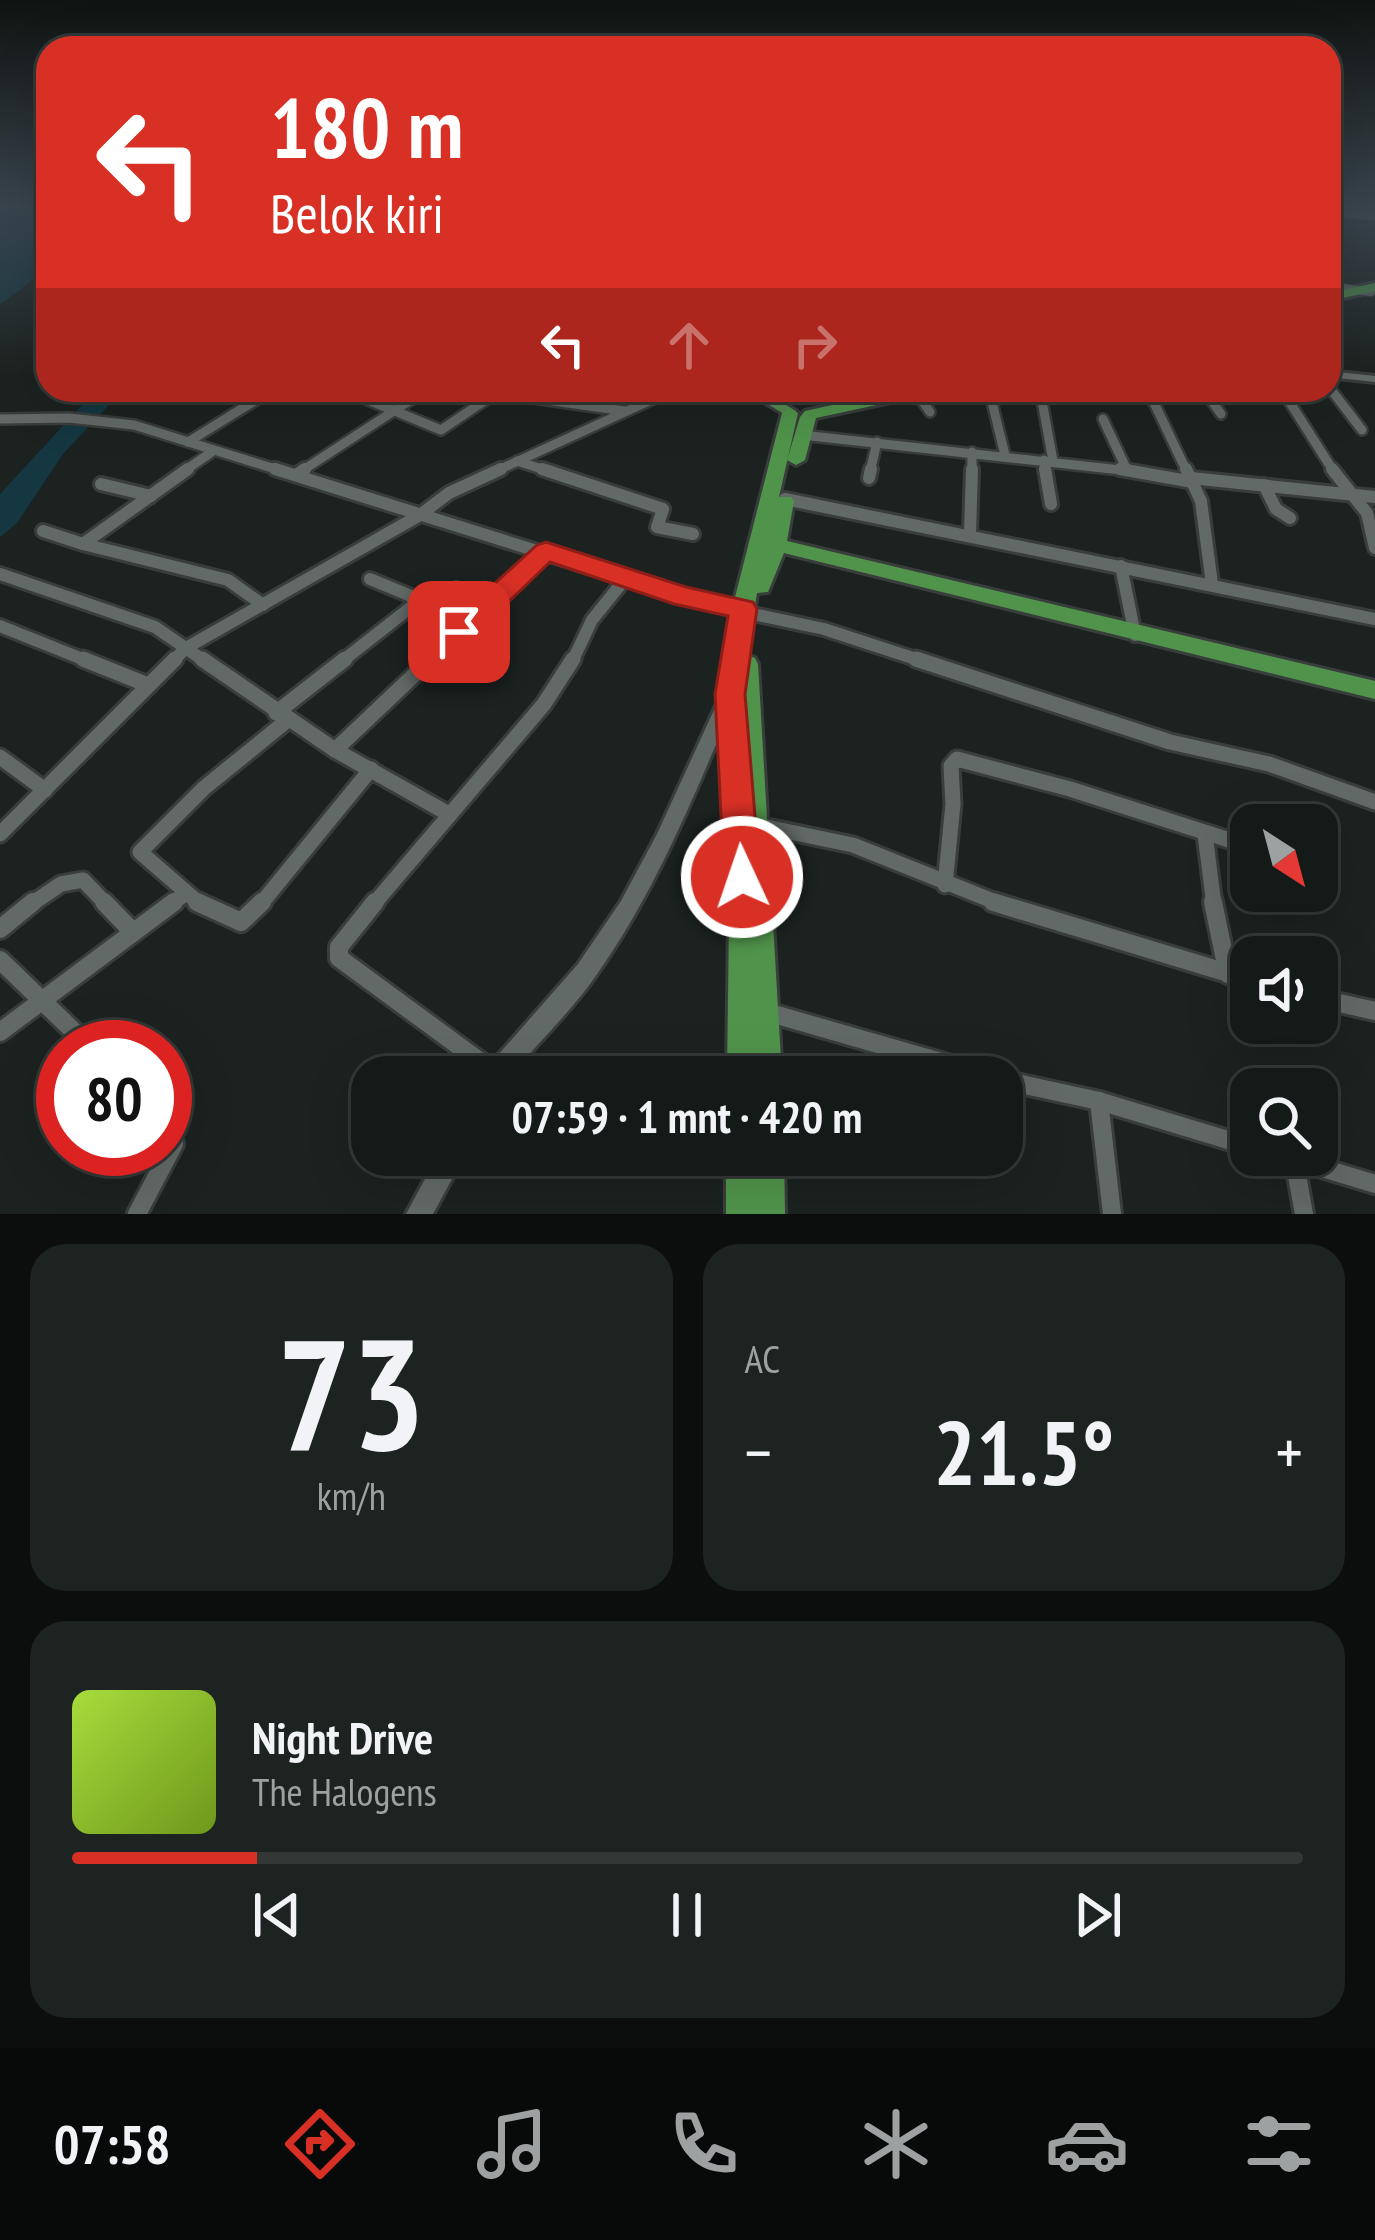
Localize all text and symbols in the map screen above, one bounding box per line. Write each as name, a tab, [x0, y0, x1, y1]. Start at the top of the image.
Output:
text: 180 m	[270, 72, 463, 181]
icon: left	[72, 84, 228, 240]
text: Belok kiri	[270, 178, 444, 248]
icon: left	[530, 312, 596, 378]
icon: ahead	[656, 312, 722, 378]
icon: right	[782, 312, 848, 378]
pin	[408, 581, 510, 683]
icon: arrive	[426, 599, 492, 665]
north arrow	[1230, 804, 1338, 912]
map controls	[1230, 804, 1338, 1176]
position arrow	[679, 814, 805, 940]
button: sound	[1230, 936, 1338, 1044]
speed limit sign: 80	[36, 1020, 192, 1176]
button: search	[1230, 1068, 1338, 1176]
text: 07:59 · 1 mnt · 420 m	[512, 1087, 862, 1145]
text: 73	[277, 1291, 426, 1493]
text: AC	[745, 1333, 780, 1384]
text: 21.5°	[933, 1393, 1114, 1510]
text: −	[745, 1409, 772, 1494]
text: +	[1276, 1409, 1303, 1494]
text: km/h	[317, 1470, 386, 1521]
text: Night Drive	[252, 1708, 433, 1766]
text: The Halogens	[252, 1766, 437, 1817]
icon: previous	[244, 1882, 310, 1948]
icon: pause	[654, 1882, 720, 1948]
icon: next	[1065, 1882, 1131, 1948]
icon: directions	[278, 2102, 362, 2186]
icon: music	[470, 2102, 554, 2186]
icon: phone	[662, 2102, 746, 2186]
icon: climate	[854, 2102, 938, 2186]
icon: car	[1045, 2102, 1129, 2186]
icon: filters	[1237, 2102, 1321, 2186]
text: 07:58	[54, 2109, 171, 2179]

